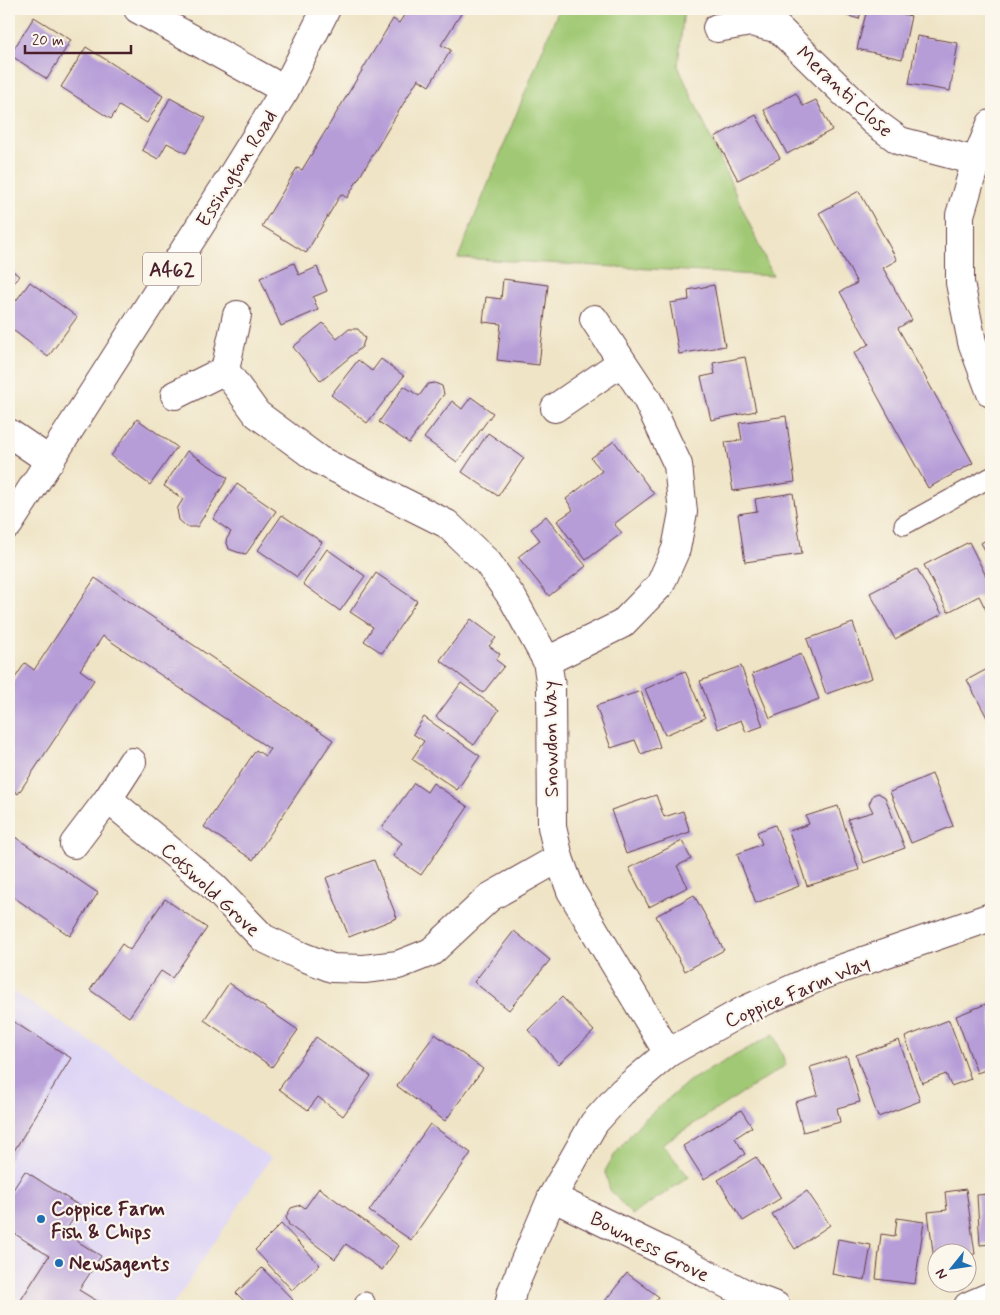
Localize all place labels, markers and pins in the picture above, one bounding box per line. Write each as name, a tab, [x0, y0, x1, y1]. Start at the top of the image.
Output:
place label: Coppice Farm Fish & Chips	[51, 1196, 165, 1246]
marker: Coppice Farm Fish & Chips	[35, 1213, 47, 1225]
place label: Newsagents	[69, 1251, 169, 1278]
marker: Newsagents	[53, 1257, 65, 1269]

